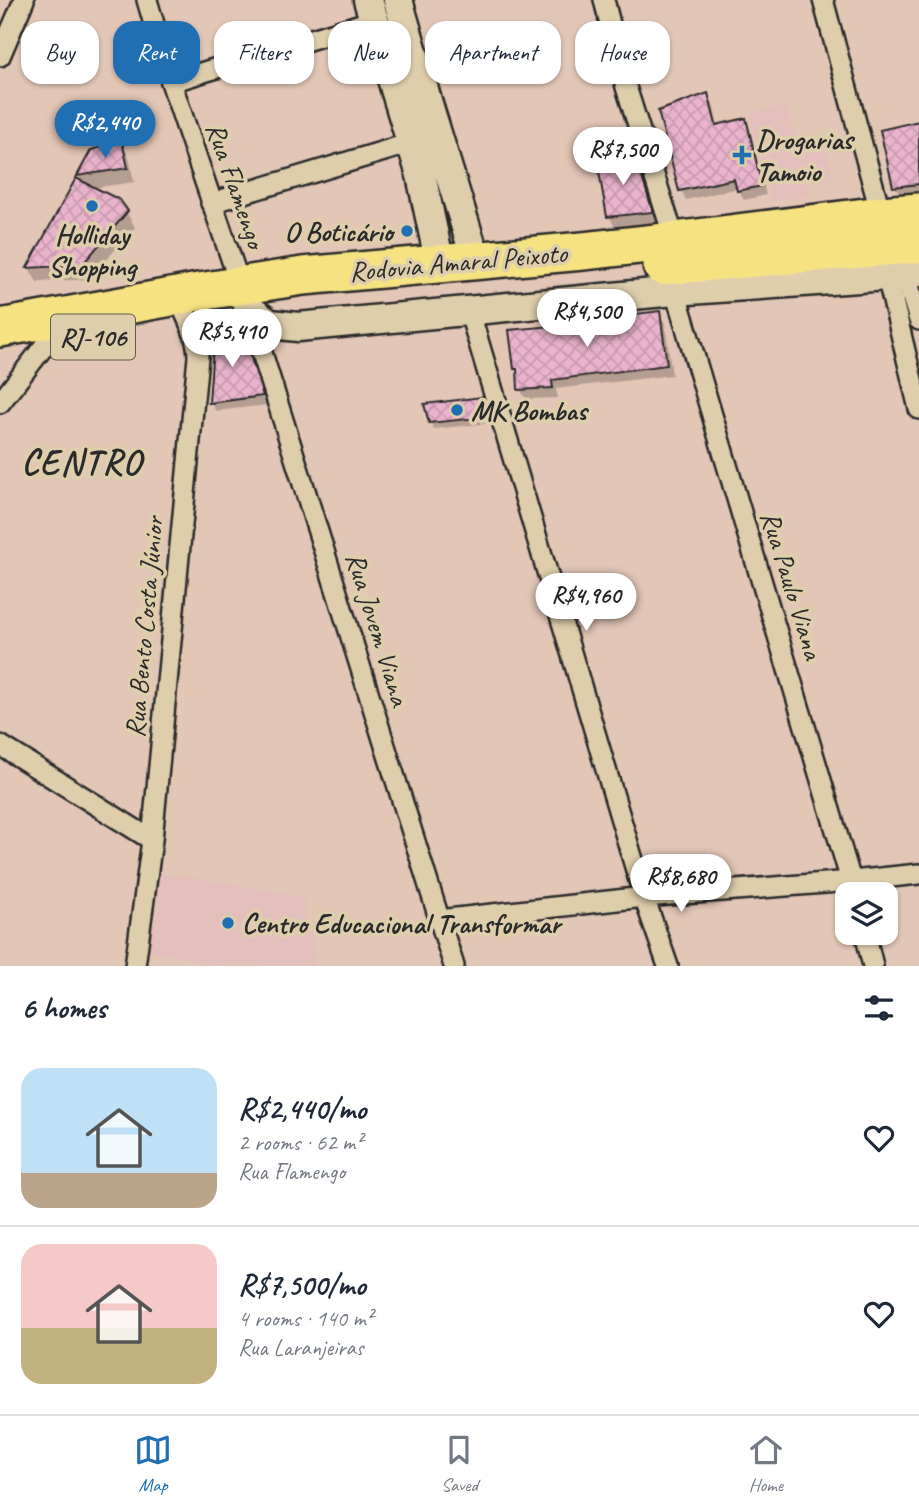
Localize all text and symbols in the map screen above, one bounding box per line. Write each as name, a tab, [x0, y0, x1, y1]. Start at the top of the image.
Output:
chip: Buy	[21, 21, 99, 84]
chip: Rent	[113, 21, 200, 84]
chip: Filters	[214, 21, 314, 84]
chip: New	[328, 21, 411, 84]
chip: Apartment	[425, 21, 561, 84]
chip: House	[575, 21, 670, 84]
pin: R$2,440	[40, 100, 170, 160]
text: R$2,440	[71, 108, 139, 137]
street label: Rua Flamengo	[198, 118, 275, 255]
place label: Drogarias Tamoio	[756, 122, 856, 189]
pin: R$7,500	[558, 128, 688, 187]
text: R$7,500	[589, 135, 657, 164]
marker: Drogarias Tamoio	[734, 147, 750, 163]
marker: Holliday Shopping	[84, 198, 100, 214]
place label: O Boticário	[284, 214, 396, 249]
place label: Holliday Shopping	[48, 217, 139, 284]
marker: O Boticário	[399, 223, 415, 239]
street label: Rodovia Amaral Peixoto	[348, 235, 570, 289]
pin: R$4,500	[522, 290, 652, 349]
text: R$4,500	[553, 297, 621, 326]
pin: R$5,410	[167, 310, 297, 369]
road number: RJ-106	[51, 314, 135, 360]
text: R$5,410	[198, 317, 266, 346]
place label: MK Bombas	[471, 393, 590, 428]
marker: MK Bombas	[449, 402, 465, 418]
district label: CENTRO	[21, 440, 145, 485]
street label: Rua Paulo Viana	[753, 507, 832, 665]
street label: Rua Bento Costa Júnior	[117, 513, 171, 739]
street label: Rua Jovem Viana	[338, 548, 418, 712]
pin: R$4,960	[521, 574, 651, 633]
text: R$4,960	[551, 581, 621, 610]
pin: R$8,680	[616, 855, 746, 914]
text: R$8,680	[646, 862, 716, 891]
map controls	[835, 882, 898, 945]
button: layers	[835, 882, 898, 945]
place label: Centro Educacional Transformar	[242, 906, 563, 941]
marker: Centro Educacional Transformar	[220, 915, 236, 931]
text: 6 homes	[21, 989, 106, 1027]
icon: filters	[860, 989, 898, 1027]
text: R$2,440/mo	[238, 1090, 366, 1128]
icon: home	[77, 1096, 161, 1180]
icon: heart	[860, 1119, 898, 1157]
text: 2 rooms · 62 m²	[238, 1128, 362, 1157]
text: Rua Flamengo	[238, 1157, 345, 1186]
text: R$7,500/mo	[238, 1266, 366, 1304]
icon: home	[77, 1272, 161, 1356]
icon: heart	[860, 1295, 898, 1333]
text: 4 rooms · 140 m²	[238, 1304, 373, 1333]
text: Rua Laranjeiras	[238, 1333, 363, 1362]
tab: Map	[134, 1431, 172, 1497]
tab: Saved	[440, 1431, 478, 1497]
tab: Home	[747, 1431, 785, 1497]

